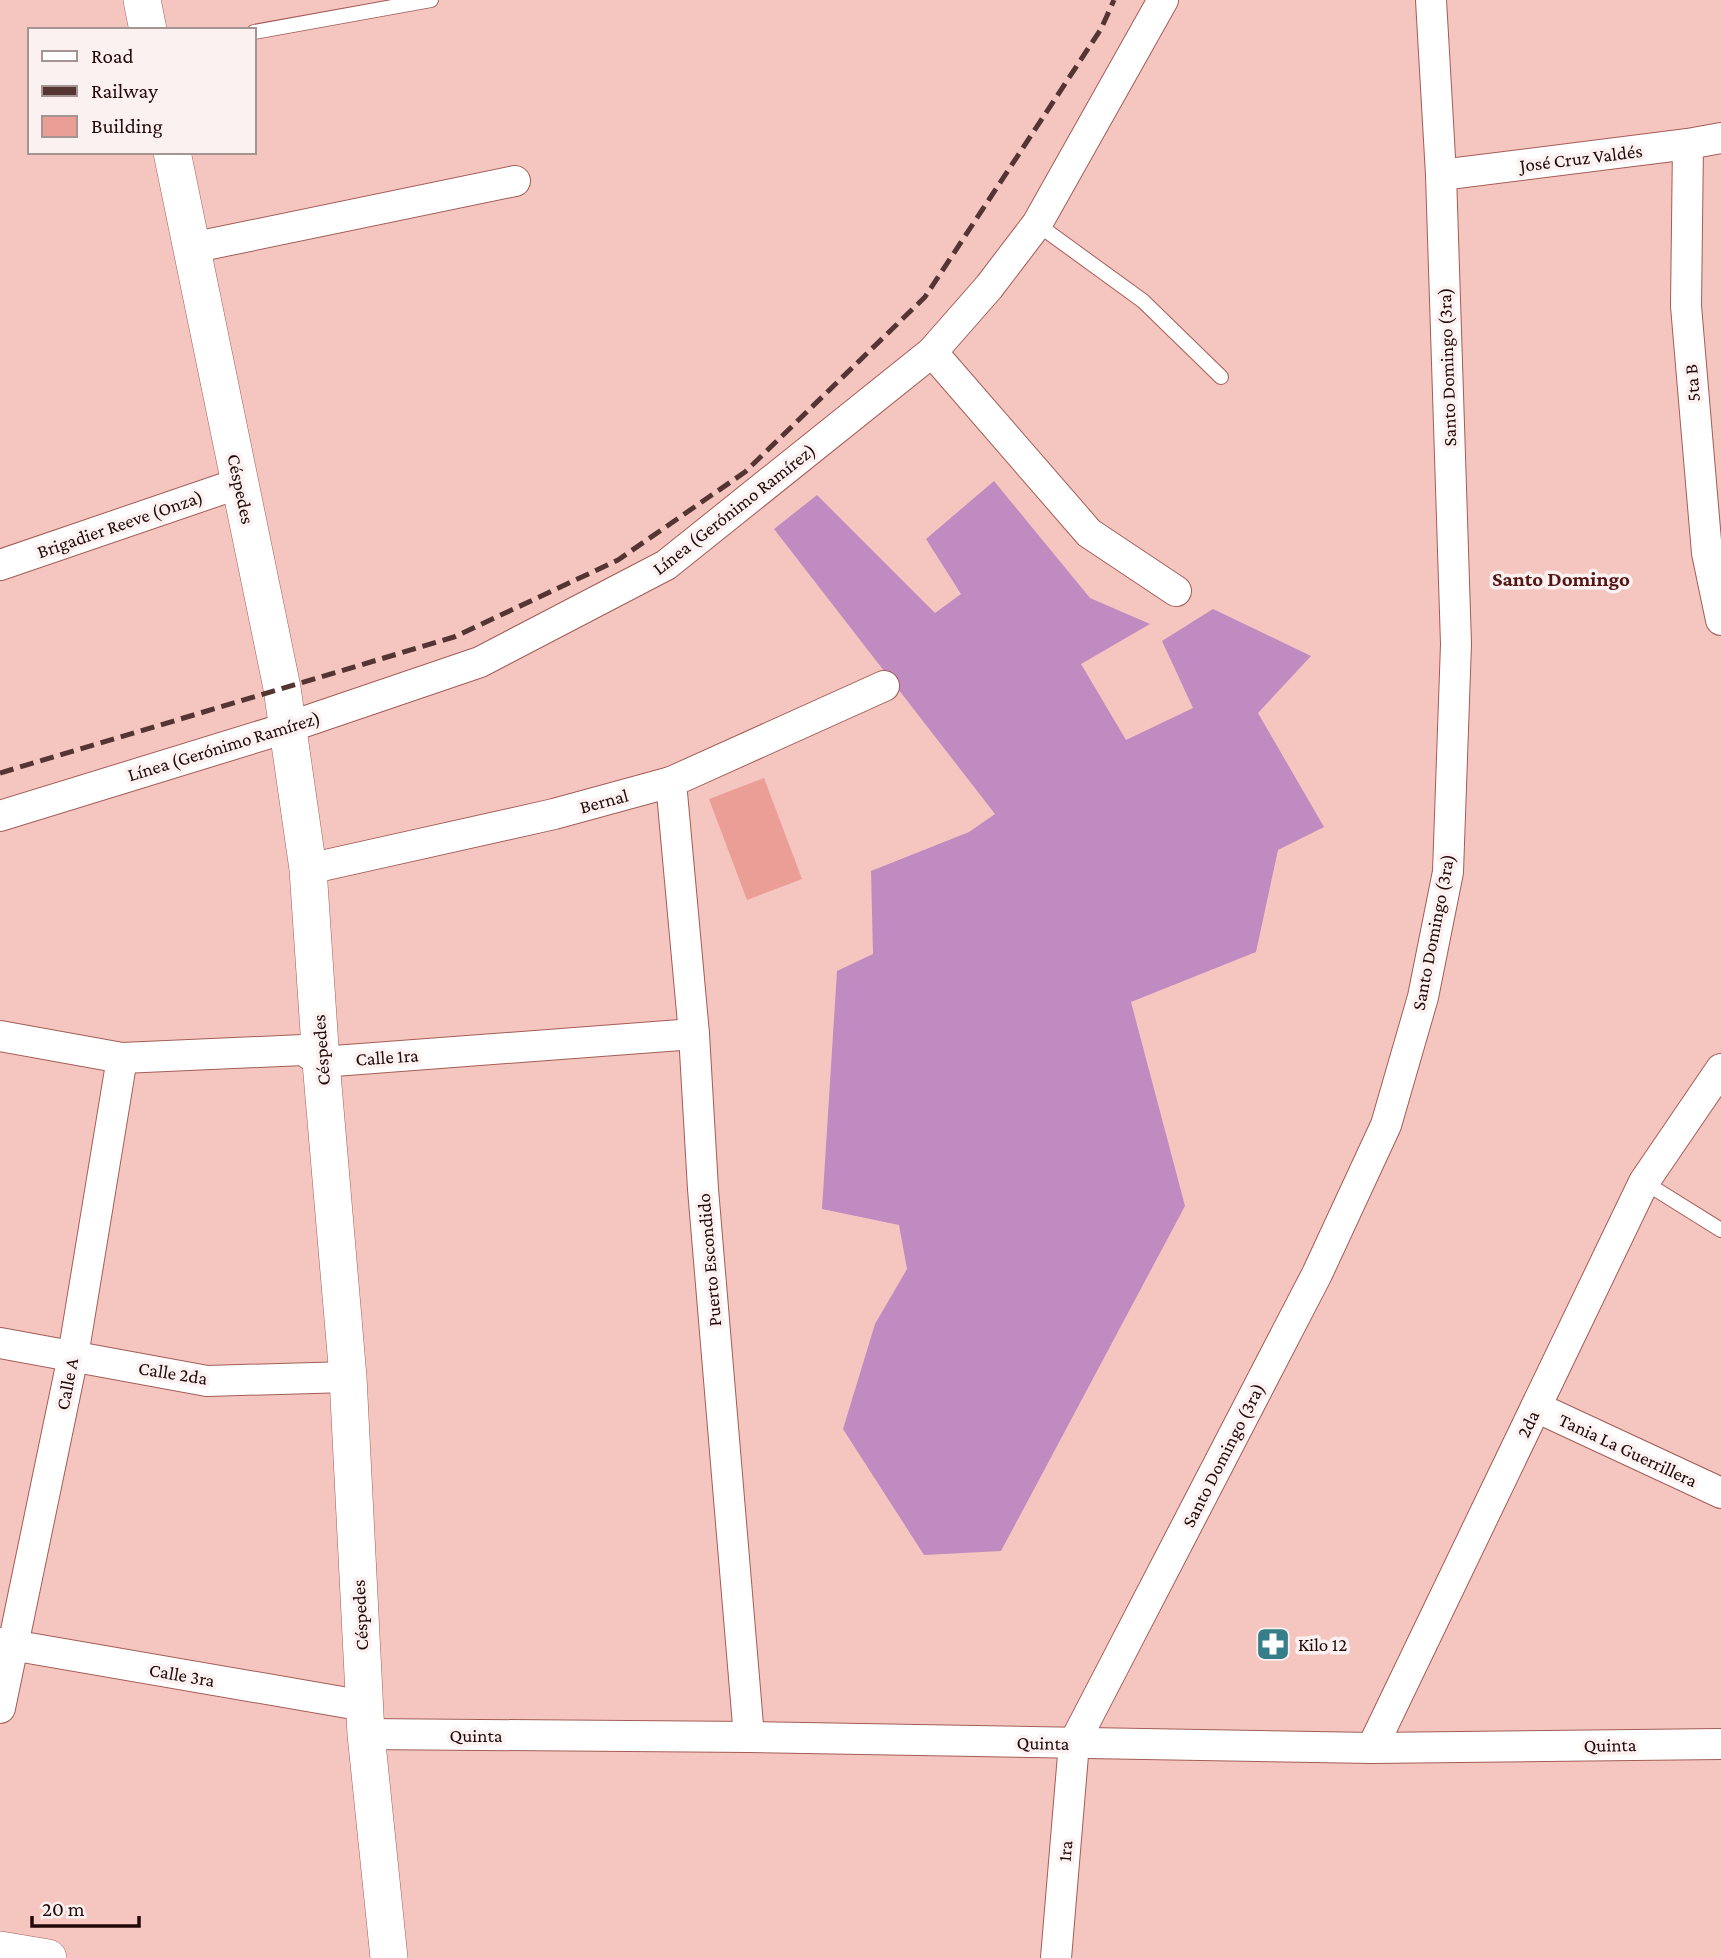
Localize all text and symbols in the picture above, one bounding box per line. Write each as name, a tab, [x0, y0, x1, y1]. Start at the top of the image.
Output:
legend	[28, 28, 256, 154]
text: Road	[91, 44, 134, 68]
text: Railway	[91, 79, 158, 103]
text: Building	[91, 114, 163, 138]
street label: José Cruz Valdés	[1516, 140, 1644, 176]
street label: Santo Domingo (3ra)	[1434, 287, 1461, 447]
street label: 5ta B	[1680, 363, 1704, 403]
street label: Línea (Gerónimo Ramírez)	[649, 439, 820, 580]
street label: Céspedes	[223, 452, 259, 526]
street label: Brigadier Reeve (Onza)	[34, 486, 206, 563]
district label: Santo Domingo	[1492, 567, 1630, 591]
street label: Línea (Gerónimo Ramírez)	[125, 707, 323, 786]
street label: Bernal	[577, 784, 631, 818]
street label: Santo Domingo (3ra)	[1408, 852, 1459, 1012]
street label: Céspedes	[308, 1014, 334, 1086]
street label: Calle 1ra	[355, 1044, 420, 1070]
street label: Puerto Escondido	[693, 1193, 725, 1327]
street label: Calle A	[52, 1356, 82, 1412]
street label: Calle 2da	[137, 1357, 209, 1389]
street label: Santo Domingo (3ra)	[1178, 1379, 1269, 1531]
street label: 2da	[1512, 1407, 1544, 1441]
street label: Tania La Guerrillera	[1555, 1409, 1701, 1491]
street label: Céspedes	[348, 1579, 372, 1651]
pharmacy icon: Kilo 12	[1254, 1625, 1292, 1663]
place label: Kilo 12	[1298, 1634, 1347, 1655]
street label: Calle 3ra	[148, 1659, 217, 1691]
street label: Quinta	[450, 1725, 503, 1746]
street label: Quinta	[1016, 1732, 1070, 1754]
street label: Quinta	[1583, 1734, 1637, 1756]
street label: 1ra	[1054, 1839, 1076, 1863]
scale bar	[32, 1884, 138, 1928]
text: 20 m	[42, 1897, 85, 1921]

